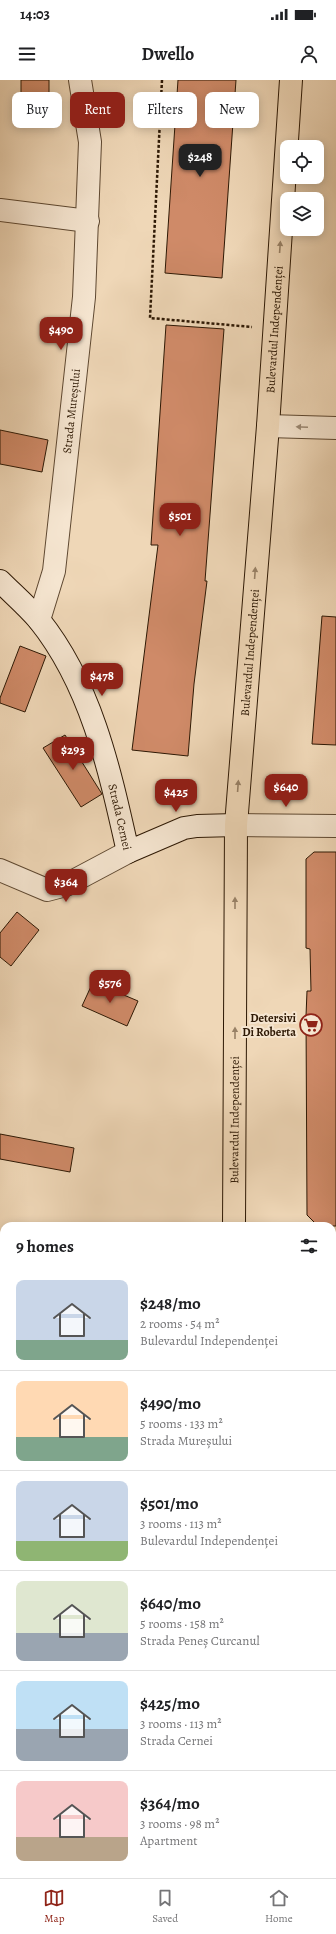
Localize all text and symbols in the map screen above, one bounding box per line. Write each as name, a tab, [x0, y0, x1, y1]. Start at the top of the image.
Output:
text: 14:03	[20, 4, 50, 24]
text: Dwello	[142, 42, 194, 66]
icon: menu	[16, 43, 38, 65]
icon: person	[298, 43, 320, 65]
chip: Buy	[12, 92, 62, 128]
chip: Rent	[70, 92, 125, 128]
chip: Filters	[133, 92, 197, 128]
chip: New	[205, 92, 259, 128]
map controls	[280, 140, 324, 236]
button: locate	[280, 140, 324, 184]
pin: $248	[176, 144, 224, 178]
text: $248	[188, 148, 212, 165]
button: layers	[280, 192, 324, 236]
one-way arrow	[276, 241, 283, 253]
street label: Bulevardul Independenței	[262, 265, 287, 394]
pin: $490	[37, 317, 85, 351]
text: $490	[49, 321, 73, 338]
street label: Strada Mureșului	[59, 368, 84, 454]
one-way arrow	[295, 424, 308, 430]
pin: $501	[156, 503, 204, 537]
text: $501	[169, 507, 191, 524]
one-way arrow	[251, 567, 258, 579]
street label: Bulevardul Independenței	[237, 588, 263, 717]
pin: $478	[78, 663, 126, 697]
text: $478	[90, 667, 114, 684]
pin: $293	[49, 737, 97, 771]
text: $293	[61, 741, 85, 758]
pin: $640	[262, 774, 310, 808]
text: $640	[274, 778, 298, 795]
pin: $425	[152, 779, 200, 813]
one-way arrow	[235, 780, 242, 792]
street label: Strada Cernei	[104, 782, 135, 852]
text: $425	[164, 783, 188, 800]
pin: $364	[42, 869, 90, 903]
text: $364	[54, 873, 78, 890]
one-way arrow	[232, 896, 238, 909]
pin: $576	[86, 970, 134, 1004]
text: $576	[98, 974, 122, 991]
place label: Detersivi Di Roberta	[242, 1010, 296, 1040]
supermarket icon: Detersivi Di Roberta	[298, 1012, 324, 1038]
one-way arrow	[232, 1026, 238, 1039]
street label: Bulevardul Independenței	[226, 1056, 243, 1184]
text: 9 homes	[16, 1235, 74, 1258]
icon: filters	[298, 1235, 320, 1257]
text: $248/mo	[140, 1292, 201, 1315]
icon: home	[48, 1296, 96, 1344]
text: 2 rooms · 54 m²	[140, 1315, 219, 1332]
text: Bulevardul Independenței	[140, 1332, 278, 1349]
text: $490/mo	[140, 1392, 201, 1415]
icon: home	[48, 1397, 96, 1445]
text: 5 rooms · 133 m²	[140, 1415, 223, 1432]
text: Strada Mureșului	[140, 1432, 232, 1449]
text: $501/mo	[140, 1492, 198, 1515]
icon: home	[48, 1497, 96, 1545]
text: 3 rooms · 113 m²	[140, 1515, 222, 1532]
text: Bulevardul Independenței	[140, 1532, 278, 1549]
text: $640/mo	[140, 1592, 201, 1615]
icon: home	[48, 1597, 96, 1645]
text: 5 rooms · 158 m²	[140, 1615, 224, 1632]
text: Strada Peneș Curcanul	[140, 1632, 260, 1649]
text: $425/mo	[140, 1692, 200, 1715]
icon: home	[48, 1697, 96, 1745]
text: 3 rooms · 113 m²	[140, 1715, 222, 1732]
text: Strada Cernei	[140, 1732, 213, 1749]
text: $364/mo	[140, 1792, 200, 1815]
icon: home	[48, 1797, 96, 1845]
text: 3 rooms · 98 m²	[140, 1815, 219, 1832]
text: Apartment	[140, 1832, 198, 1849]
tab: Map	[43, 1887, 65, 1926]
tab: Saved	[152, 1887, 178, 1926]
tab: Home	[265, 1887, 293, 1926]

